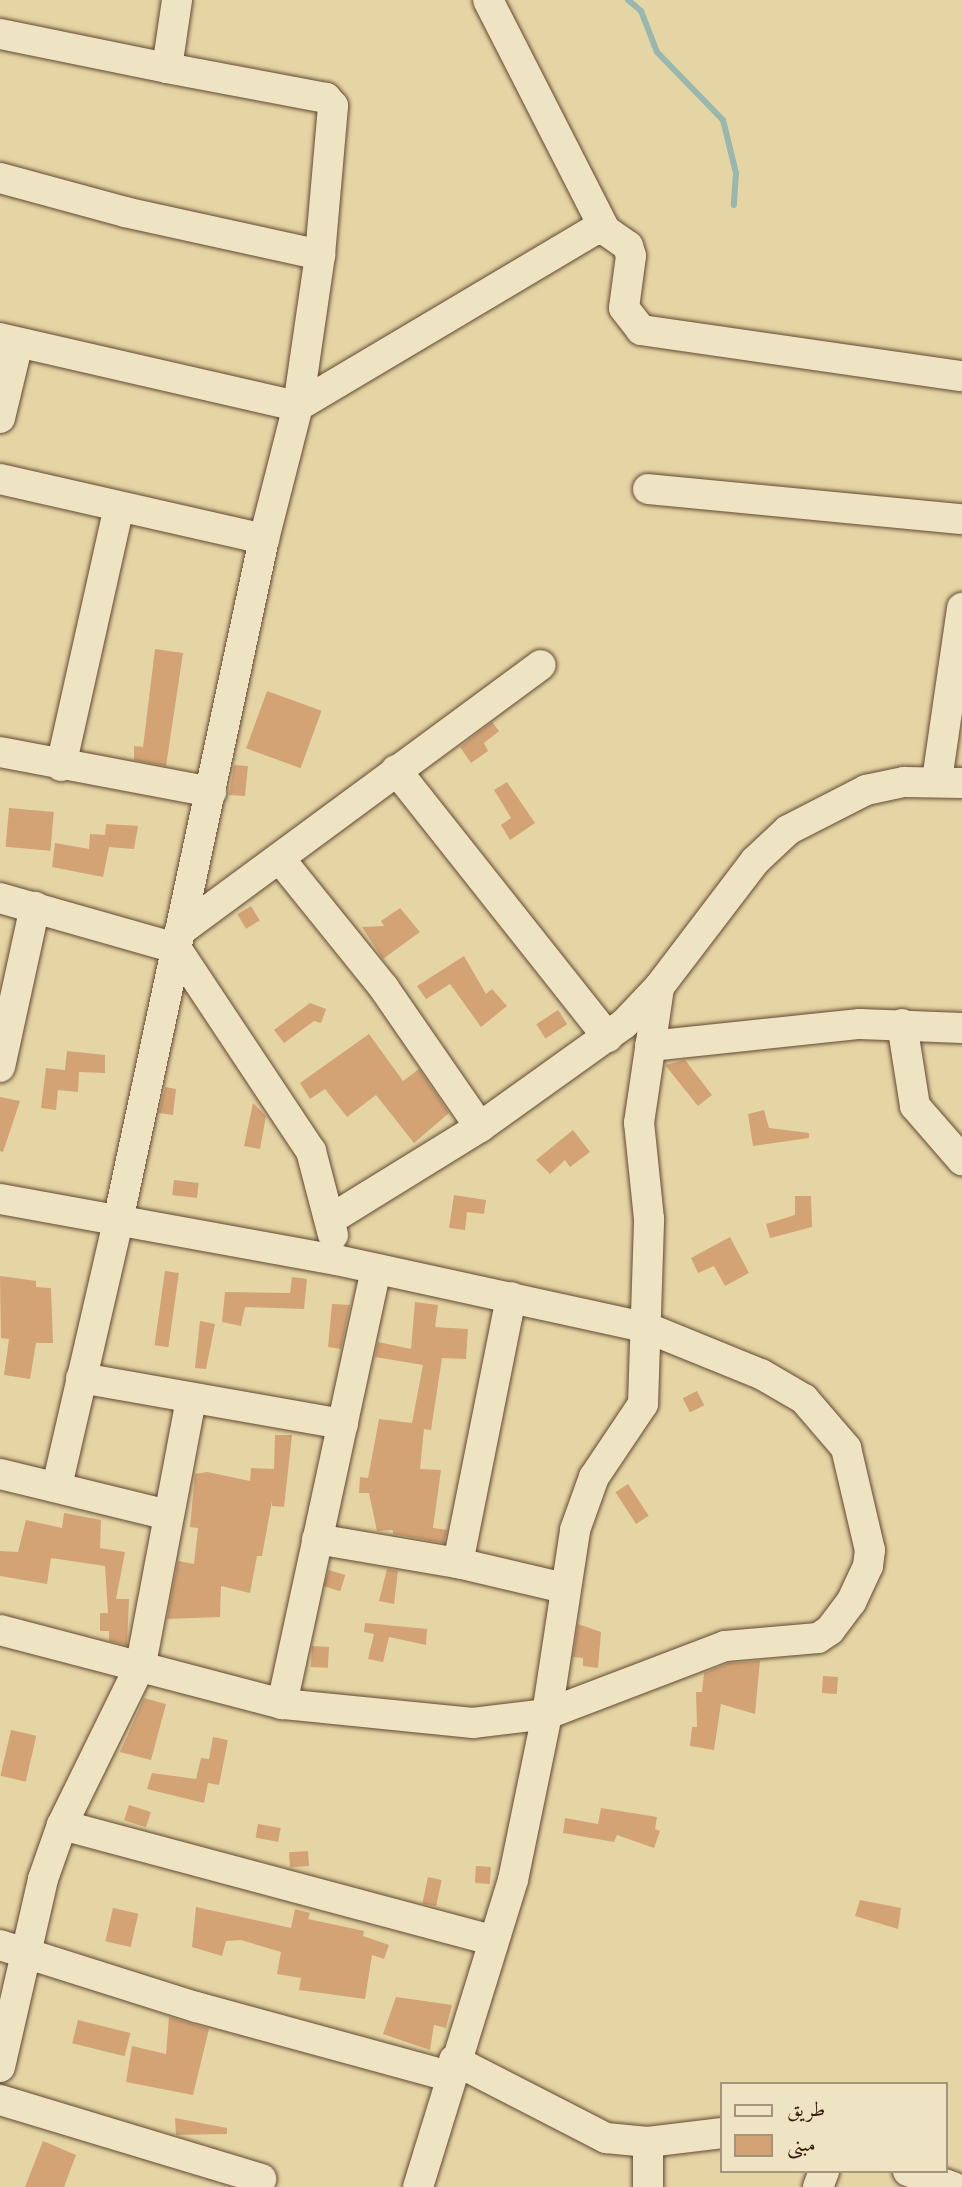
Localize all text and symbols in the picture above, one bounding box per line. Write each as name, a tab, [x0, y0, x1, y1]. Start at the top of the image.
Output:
legend	[720, 2082, 948, 2173]
text: طريق	[787, 2097, 825, 2123]
text: مبنى	[787, 2132, 816, 2158]

